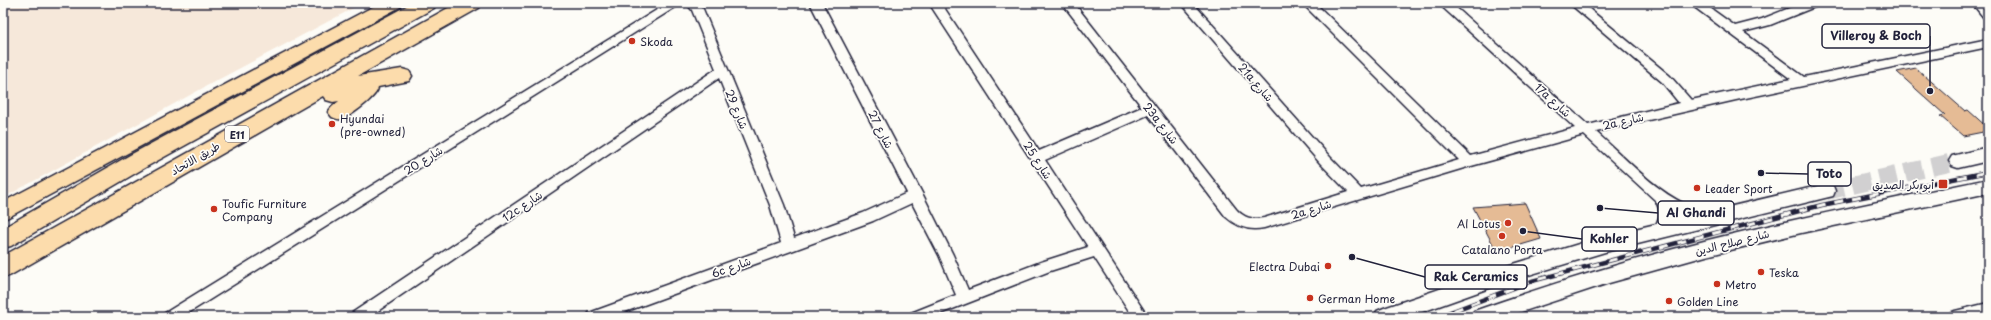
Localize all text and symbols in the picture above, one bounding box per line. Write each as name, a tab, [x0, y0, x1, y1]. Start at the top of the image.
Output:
callout: Villeroy & Boch	[1822, 24, 1930, 48]
text: Villeroy & Boch	[1830, 26, 1922, 44]
place label: Skoda	[640, 33, 673, 50]
marker: Skoda	[627, 36, 637, 46]
street label: 21a شارع	[1234, 59, 1278, 106]
street label: 17a شارع	[1530, 79, 1575, 122]
street label: شارع 29	[720, 87, 753, 132]
street label: 23a شارع	[1139, 99, 1183, 148]
street label: شارع 27	[863, 107, 898, 152]
street label: 2a شارع	[1601, 108, 1645, 135]
place label: Hyundai (pre-owned)	[340, 110, 406, 140]
marker: Hyundai (pre-owned)	[327, 119, 337, 129]
road number: E11	[225, 126, 249, 142]
street label: طريق الاتحاد	[167, 137, 223, 179]
street label: شارع 25	[1019, 138, 1057, 183]
street label: شارع 20	[400, 141, 446, 179]
callout: Toto	[1808, 162, 1851, 186]
text: Toto	[1816, 164, 1842, 182]
place label: أبو بكر الصديق	[1872, 176, 1934, 193]
marker: أبو بكر الصديق	[1937, 178, 1949, 190]
place label: Leader Sport	[1705, 180, 1773, 197]
marker: Leader Sport	[1692, 183, 1702, 193]
street label: 12c شارع	[498, 186, 546, 227]
place label: Toufic Furniture Company	[222, 195, 307, 225]
street label: 2a شارع	[1289, 195, 1334, 224]
callout: Al Ghandi	[1658, 201, 1734, 225]
text: Al Ghandi	[1665, 203, 1726, 221]
marker: Toufic Furniture Company	[209, 204, 219, 214]
place label: Al Lotus	[1457, 215, 1500, 232]
marker: Al Lotus	[1503, 218, 1513, 228]
street label: شارع صلاح الدين	[1693, 225, 1771, 260]
callout: Kohler	[1582, 227, 1637, 251]
text: Kohler	[1589, 229, 1629, 247]
marker: Catalano Porta	[1497, 231, 1507, 241]
place label: Catalano Porta	[1461, 241, 1543, 258]
street label: 6c شارع	[709, 252, 753, 283]
place label: Electra Dubai	[1249, 258, 1320, 275]
marker: Electra Dubai	[1323, 261, 1333, 271]
place label: Teska	[1769, 264, 1799, 281]
callout: Rak Ceramics	[1425, 265, 1527, 289]
text: Rak Ceramics	[1434, 267, 1518, 285]
marker: Teska	[1756, 267, 1766, 277]
place label: Metro	[1725, 276, 1756, 293]
marker: Metro	[1712, 279, 1722, 289]
place label: German Home	[1318, 290, 1395, 307]
marker: German Home	[1305, 293, 1315, 303]
place label: Golden Line	[1677, 293, 1739, 310]
marker: Golden Line	[1664, 296, 1674, 306]

